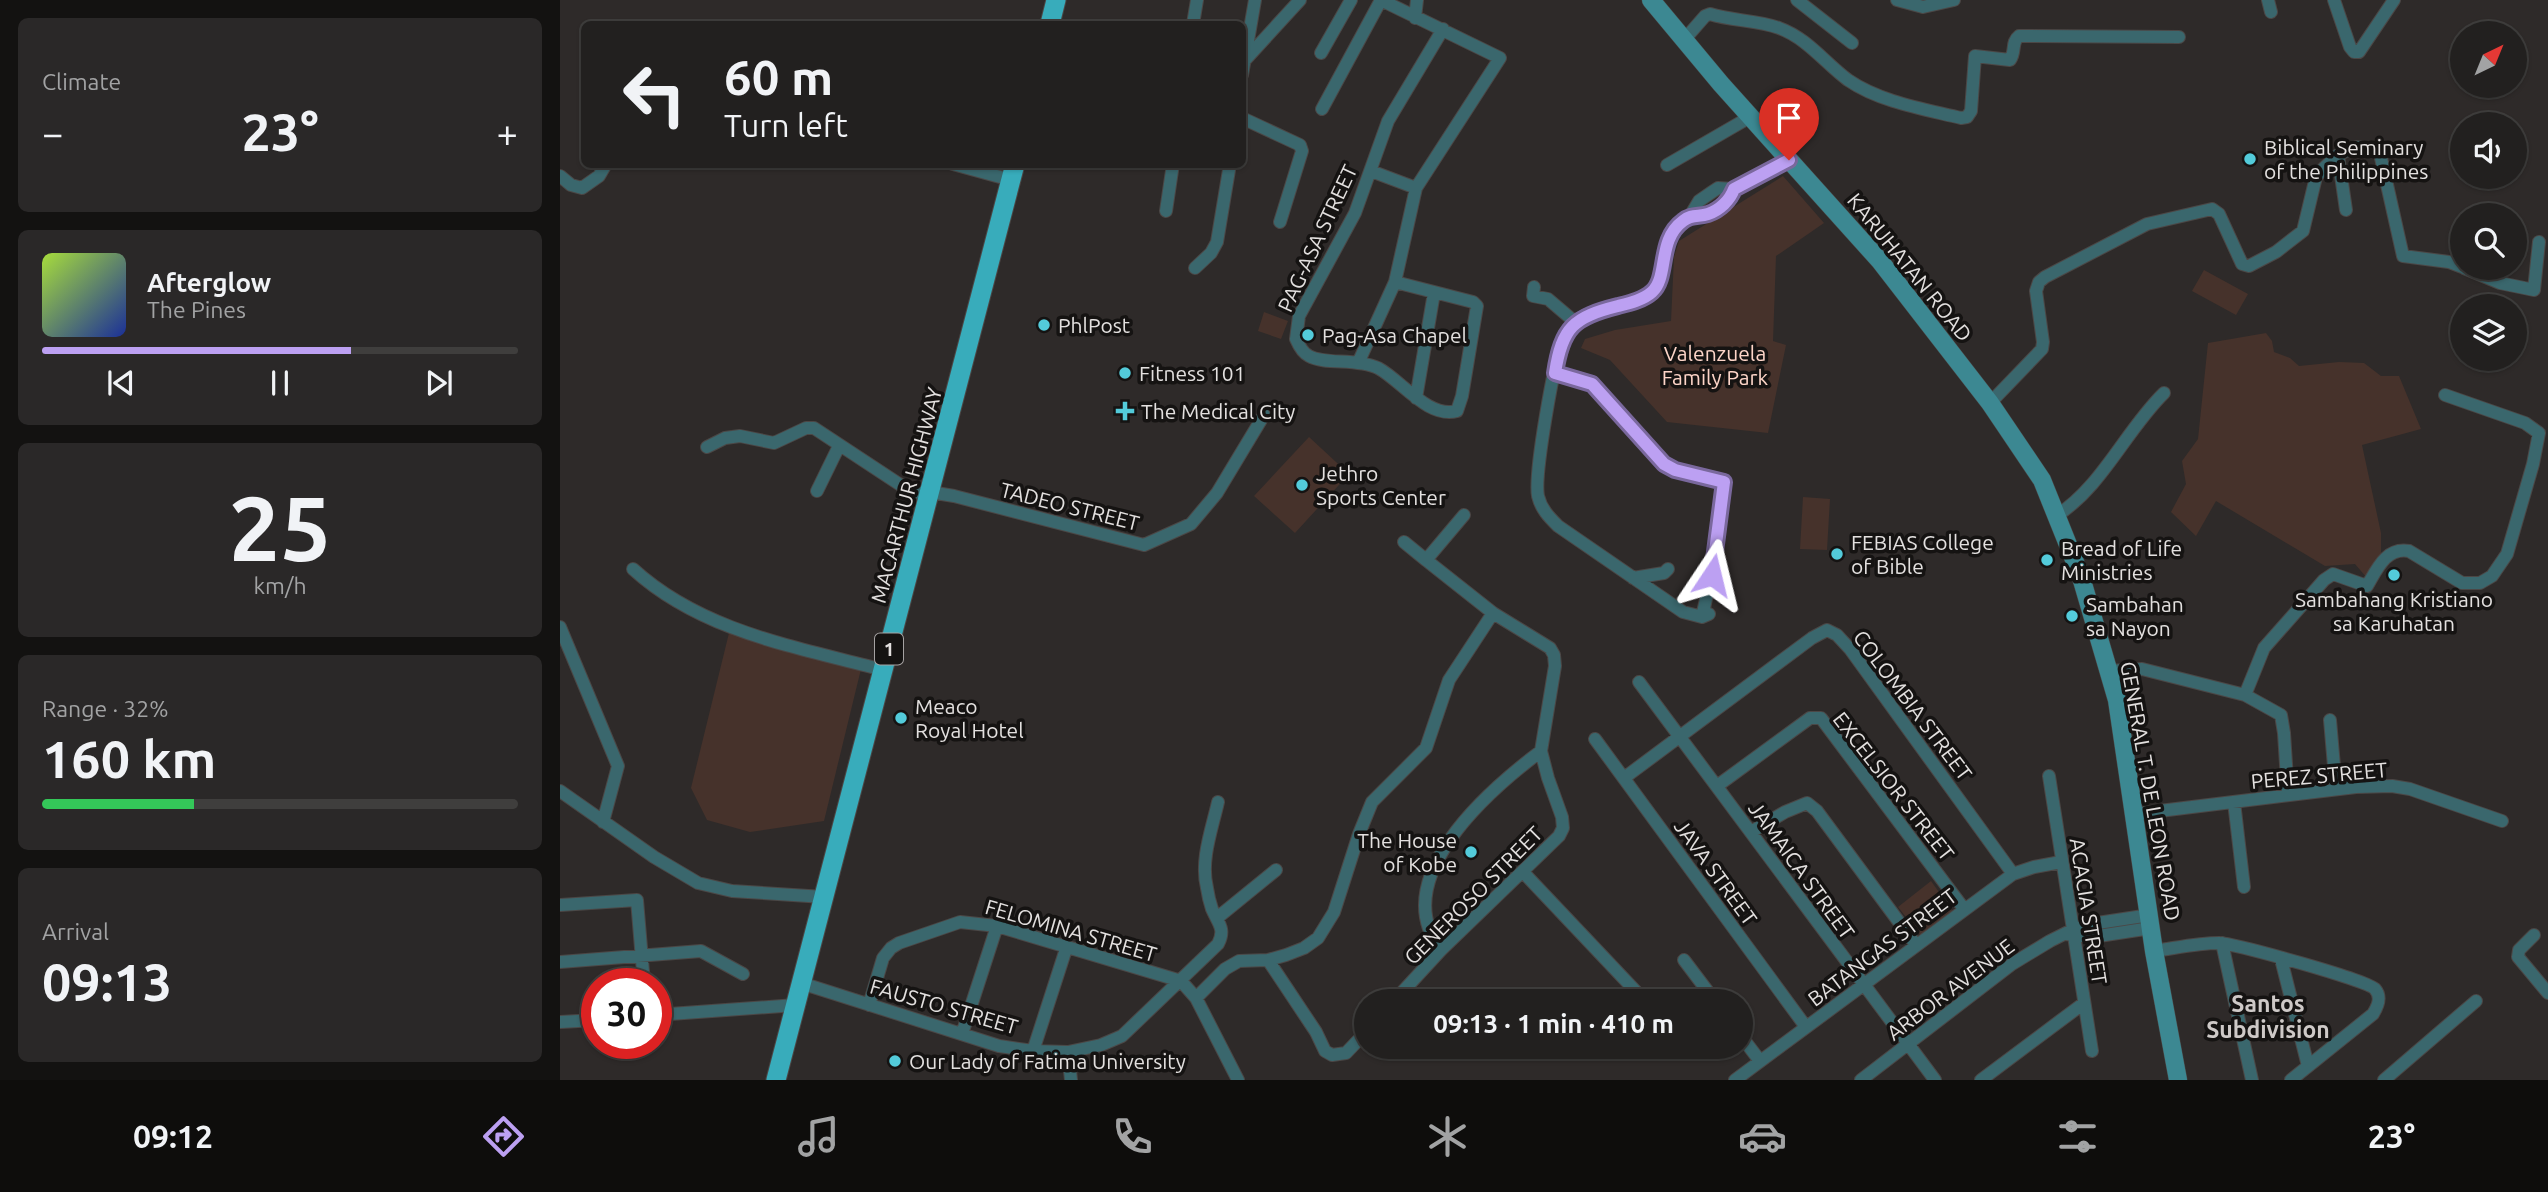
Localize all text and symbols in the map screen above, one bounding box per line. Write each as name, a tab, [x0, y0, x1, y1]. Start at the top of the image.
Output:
north arrow	[2450, 21, 2527, 98]
map controls	[2450, 21, 2527, 371]
icon: left	[609, 49, 700, 140]
text: 60 m	[724, 49, 833, 104]
text: Climate	[42, 69, 121, 94]
pin	[1759, 88, 1819, 160]
icon: arrive	[1770, 99, 1808, 137]
text: 23°	[241, 103, 319, 161]
text: Turn left	[724, 107, 848, 143]
text: −	[42, 112, 63, 154]
text: +	[497, 112, 518, 154]
button: sound	[2450, 112, 2527, 189]
place label: Biblical Seminary of the Philippines	[2264, 135, 2428, 183]
marker: Biblical Seminary of the Philippines	[2242, 151, 2258, 167]
street label: PAG-ASA STREET	[1272, 160, 1362, 315]
street label: KARUHATAN ROAD	[1843, 188, 1977, 346]
button: search	[2450, 203, 2527, 280]
text: Afterglow	[147, 268, 271, 297]
button: layers	[2450, 294, 2527, 371]
text: The Pines	[147, 297, 246, 322]
place label: PhlPost	[1058, 313, 1130, 337]
marker: PhlPost	[1036, 317, 1052, 333]
place label: Pag-Asa Chapel	[1322, 323, 1467, 347]
marker: Pag-Asa Chapel	[1300, 327, 1316, 343]
park label: Valenzuela Family Park	[1662, 341, 1769, 389]
place label: Fitness 101	[1139, 361, 1246, 385]
icon: previous	[102, 364, 140, 402]
icon: pause	[261, 364, 299, 402]
icon: next	[420, 364, 458, 402]
marker: Fitness 101	[1117, 365, 1133, 381]
street label: MACARTHUR HIGHWAY	[866, 384, 946, 606]
place label: The Medical City	[1141, 399, 1295, 423]
marker: The Medical City	[1115, 401, 1135, 421]
place label: Jethro Sports Center	[1316, 461, 1446, 509]
text: 25	[229, 476, 331, 578]
street label: TADEO STREET	[998, 477, 1142, 535]
marker: Jethro Sports Center	[1294, 477, 1310, 493]
place label: FEBIAS College of Bible	[1851, 530, 1994, 578]
place label: Bread of Life Ministries	[2061, 536, 2182, 584]
position arrow	[1675, 538, 1749, 612]
marker: FEBIAS College of Bible	[1829, 546, 1845, 562]
marker: Bread of Life Ministries	[2039, 552, 2055, 568]
marker: Sambahang Kristiano sa Karuhatan	[2386, 567, 2402, 583]
text: km/h	[253, 573, 307, 598]
place label: Sambahang Kristiano sa Karuhatan	[2295, 587, 2493, 635]
place label: Sambahan sa Nayon	[2086, 592, 2184, 640]
marker: Sambahan sa Nayon	[2064, 608, 2080, 624]
street label: COLOMBIA STREET	[1849, 625, 1977, 785]
road number: 1	[875, 634, 903, 664]
street label: GENERAL T. DE LEON ROAD	[2116, 659, 2186, 923]
place label: Meaco Royal Hotel	[915, 694, 1024, 742]
text: Range · 32%	[42, 696, 169, 721]
street label: EXCELSIOR STREET	[1829, 707, 1960, 865]
marker: Meaco Royal Hotel	[893, 710, 909, 726]
text: 160 km	[42, 730, 216, 788]
street label: PEREZ STREET	[2250, 757, 2389, 793]
street label: JAMAICA STREET	[1744, 797, 1860, 944]
street label: JAVA STREET	[1670, 815, 1762, 930]
street label: GENEROSO STREET	[1399, 821, 1547, 969]
place label: The House of Kobe	[1357, 828, 1457, 876]
street label: ACACIA STREET	[2066, 836, 2112, 986]
marker: The House of Kobe	[1463, 844, 1479, 860]
street label: BATANGAS STREET	[1803, 883, 1961, 1011]
street label: FELOMINA STREET	[983, 894, 1160, 966]
text: Arrival	[42, 919, 109, 944]
street label: ARBOR AVENUE	[1882, 933, 2018, 1045]
text: 09:13	[42, 953, 172, 1011]
speed limit sign: 30	[581, 968, 672, 1059]
street label: FAUSTO STREET	[867, 973, 1021, 1039]
district label: Santos Subdivision	[2206, 991, 2330, 1042]
text: 09:13 · 1 min · 410 m	[1433, 1009, 1674, 1038]
place label: Our Lady of Fatima University	[909, 1049, 1186, 1073]
marker: Our Lady of Fatima University	[887, 1053, 903, 1069]
icon: directions	[479, 1112, 528, 1161]
icon: music	[794, 1112, 843, 1161]
icon: phone	[1108, 1112, 1157, 1161]
icon: climate	[1423, 1112, 1472, 1161]
icon: car	[1738, 1112, 1787, 1161]
icon: filters	[2053, 1112, 2102, 1161]
text: 09:12	[133, 1118, 213, 1154]
text: 23°	[2368, 1118, 2415, 1154]

